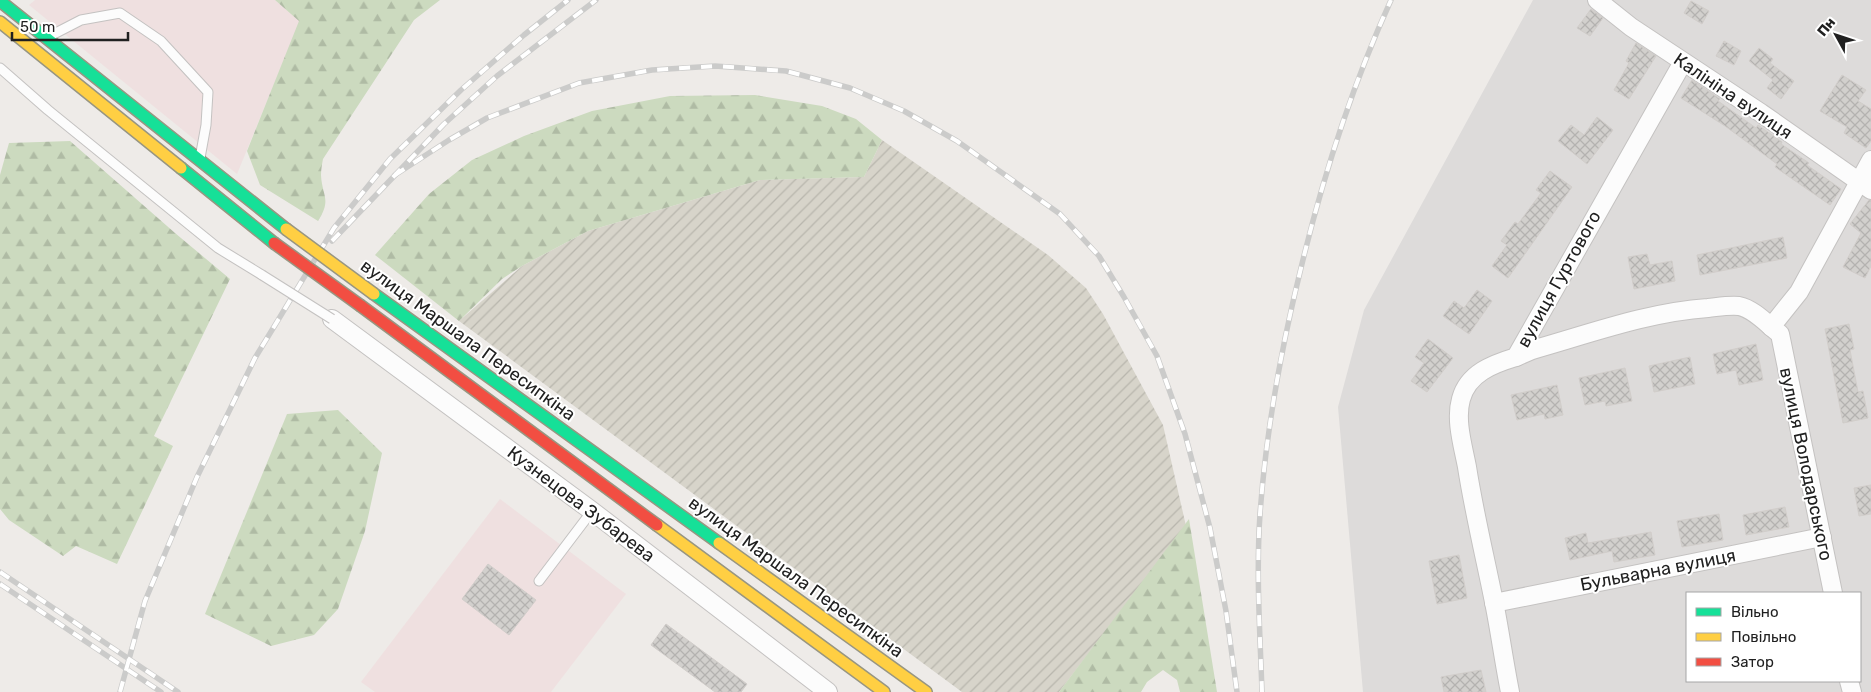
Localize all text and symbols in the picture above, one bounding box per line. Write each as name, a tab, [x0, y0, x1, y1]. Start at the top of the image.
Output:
scale bar	[12, 10, 129, 42]
north arrow	[1811, 10, 1861, 60]
text: Пн	[1814, 14, 1839, 40]
text: 50 m	[20, 18, 55, 36]
street label: Калініна вулиця	[1669, 48, 1797, 144]
street label: вулиця Гуртового	[1512, 207, 1606, 351]
street label: вулиця Маршала Пересипкіна	[356, 255, 580, 425]
street label: вулиця Володарського	[1775, 365, 1837, 563]
street label: Кузнецова Зубарева	[503, 441, 659, 567]
street label: вулиця Маршала Пересипкіна	[684, 492, 908, 662]
street label: Бульварна вулиця	[1578, 544, 1738, 596]
legend	[1686, 592, 1861, 682]
text: Вільно	[1731, 603, 1779, 621]
text: Повільно	[1731, 628, 1796, 646]
text: Затор	[1731, 653, 1774, 671]

